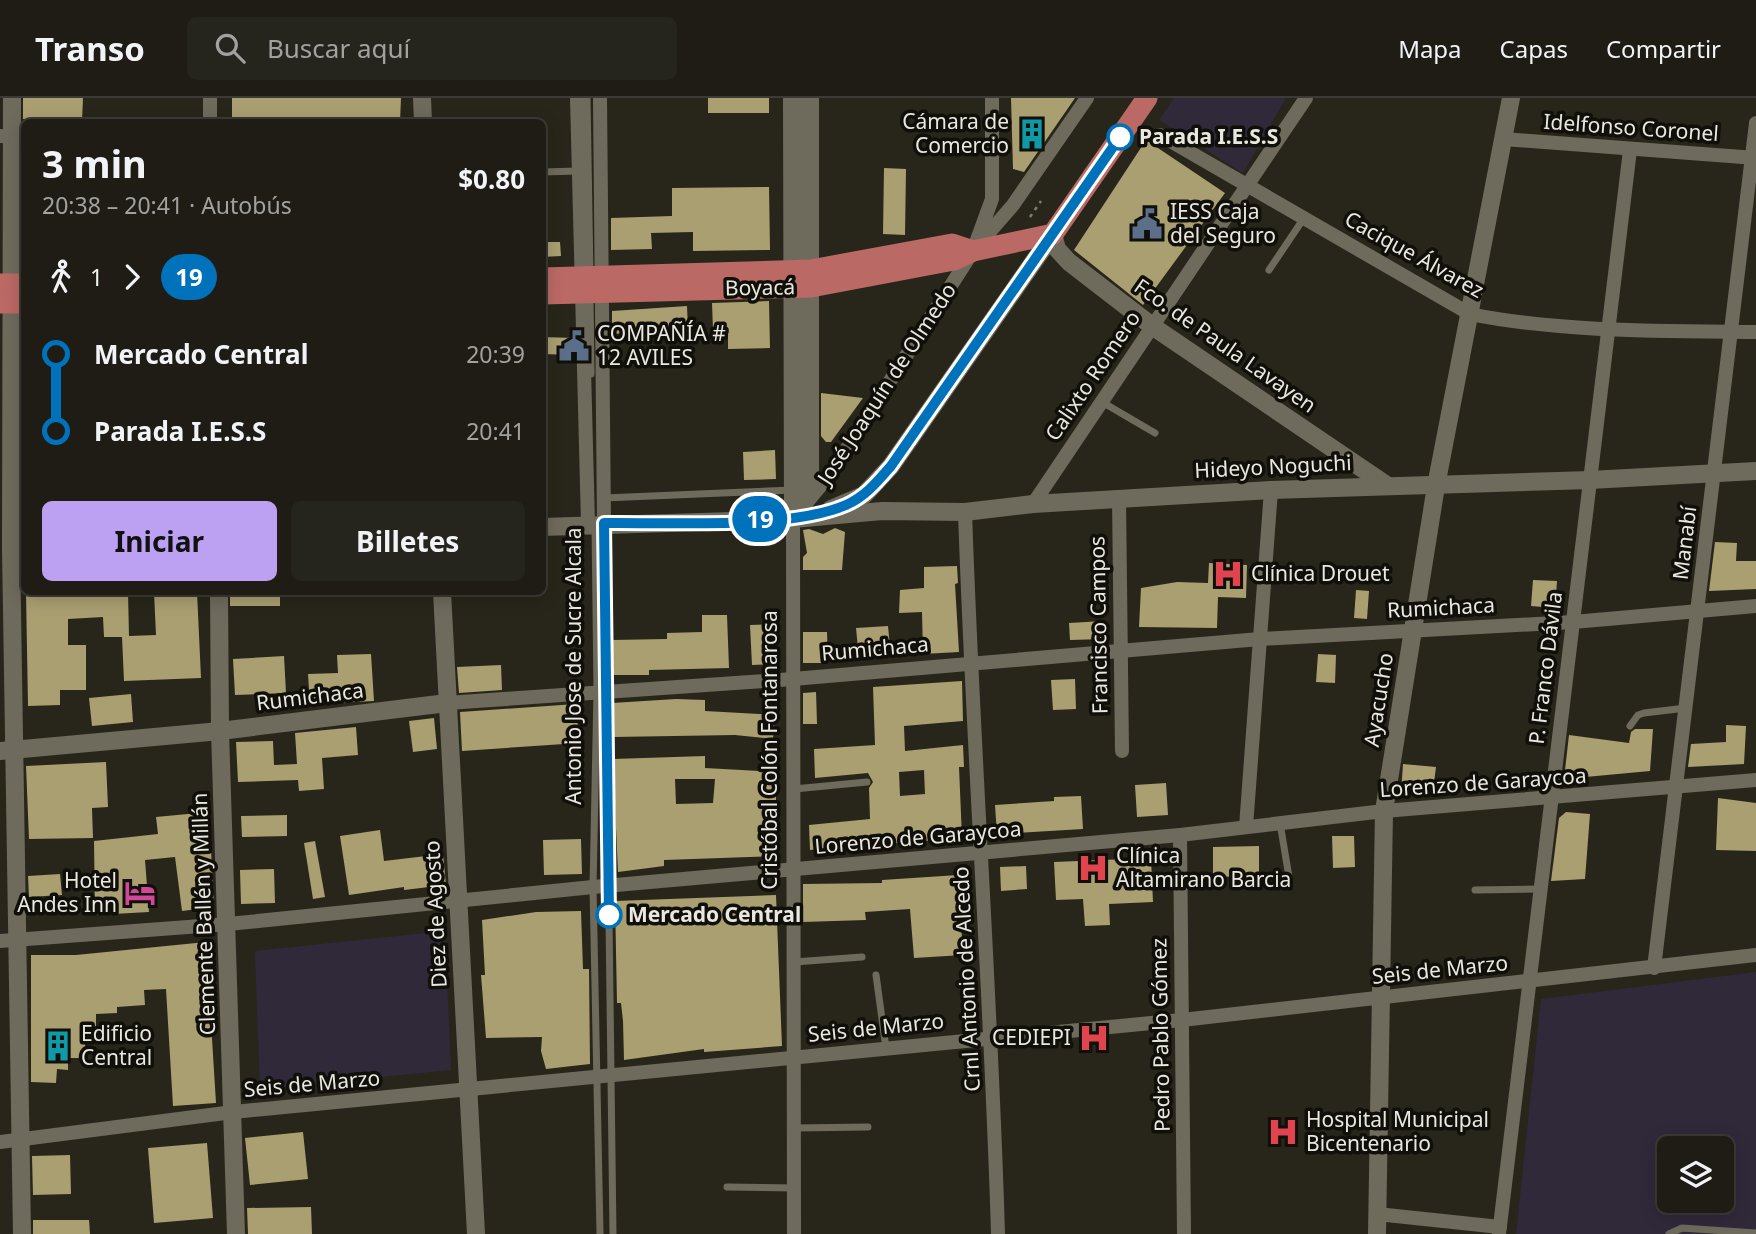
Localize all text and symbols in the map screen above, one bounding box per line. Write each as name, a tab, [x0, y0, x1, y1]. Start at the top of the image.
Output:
search box	[187, 17, 677, 80]
text: Transo	[35, 26, 145, 71]
icon: search	[211, 29, 249, 67]
text: Buscar aquí	[267, 30, 410, 66]
text: Mapa	[1398, 32, 1462, 65]
text: Capas	[1500, 32, 1568, 65]
text: Compartir	[1606, 32, 1721, 65]
place label: Cámara de Comercio	[902, 107, 1009, 159]
street label: Idelfonso Coronel	[1543, 107, 1720, 147]
building icon: Cámara de Comercio	[1015, 117, 1049, 151]
place label: Parada I.E.S.S	[1139, 122, 1278, 150]
marker: Parada I.E.S.S	[1107, 124, 1133, 150]
text: 3 min	[42, 137, 147, 189]
text: $0.80	[458, 161, 525, 197]
text: 20:38 – 20:41 · Autobús	[42, 189, 292, 221]
place label: IESS Caja del Seguro	[1170, 197, 1276, 249]
street label: Cacique Álvarez	[1340, 204, 1489, 304]
public building icon: IESS Caja del Seguro	[1130, 207, 1164, 241]
icon: walk	[42, 258, 80, 296]
icon: forward	[113, 258, 151, 296]
text: 19	[175, 260, 203, 293]
text: 1	[90, 261, 103, 293]
street label: Boyacá	[725, 272, 795, 302]
street label: Fco. de Paula Lavayen	[1129, 272, 1322, 419]
street label: José Joaquín de Olmedo	[809, 277, 962, 491]
street label: Calixto Romero	[1038, 305, 1146, 446]
place label: COMPAÑÍA # 12 AVILES	[597, 319, 726, 371]
public building icon: COMPAÑÍA # 12 AVILES	[557, 329, 591, 363]
text: Mercado Central	[94, 336, 308, 372]
text: 20:39	[466, 338, 525, 370]
text: Parada I.E.S.S	[94, 413, 266, 449]
text: 20:41	[466, 415, 525, 447]
street label: Hideyo Noguchi	[1194, 448, 1352, 484]
line badge: 19	[728, 496, 792, 542]
button: Iniciar	[42, 501, 277, 581]
button: Billetes	[291, 501, 525, 581]
text: 19	[746, 502, 774, 535]
street label: Manabí	[1666, 504, 1702, 581]
street label: Antonio Jose de Sucre Alcala	[559, 527, 587, 805]
street label: Francisco Campos	[1082, 536, 1114, 714]
hospital icon: Clínica Drouet	[1211, 557, 1245, 591]
place label: Clínica Drouet	[1251, 559, 1390, 587]
street label: Rumichaca	[1386, 590, 1496, 624]
street label: P. Franco Dávila	[1522, 590, 1568, 746]
street label: Cristóbal Colón Fontanarosa	[755, 610, 783, 890]
street label: Rumichaca	[820, 629, 930, 667]
street label: Ayacucho	[1357, 651, 1399, 749]
street label: Rumichaca	[255, 676, 365, 716]
street label: Lorenzo de Garaycoa	[1378, 761, 1587, 803]
street label: Clemente Ballén y Millán	[185, 792, 221, 1036]
street label: Lorenzo de Garaycoa	[813, 814, 1022, 860]
street label: Diez de Agosto	[417, 840, 453, 988]
place label: Clínica Altamirano Barcia	[1116, 841, 1291, 893]
hospital icon: Clínica Altamirano Barcia	[1076, 851, 1110, 885]
place label: Hotel Andes Inn	[17, 866, 117, 918]
street label: Crnl Antonio de Alcedo	[946, 866, 986, 1092]
hotel icon: Hotel Andes Inn	[123, 876, 157, 910]
place label: Mercado Central	[628, 900, 801, 928]
marker: Mercado Central	[596, 902, 622, 928]
street label: Pedro Pablo Gómez	[1144, 938, 1176, 1132]
street label: Seis de Marzo	[1371, 948, 1509, 990]
street label: Seis de Marzo	[807, 1006, 945, 1048]
place label: Edificio Central	[81, 1019, 152, 1071]
hospital icon: CEDIEPI	[1077, 1021, 1111, 1055]
place label: CEDIEPI	[992, 1023, 1071, 1051]
building icon: Edificio Central	[41, 1029, 75, 1063]
street label: Seis de Marzo	[243, 1063, 381, 1103]
place label: Hospital Municipal Bicentenario	[1306, 1105, 1489, 1157]
hospital icon: Hospital Municipal Bicentenario	[1266, 1115, 1300, 1149]
map controls	[1657, 1136, 1734, 1213]
button: layers	[1657, 1136, 1734, 1213]

